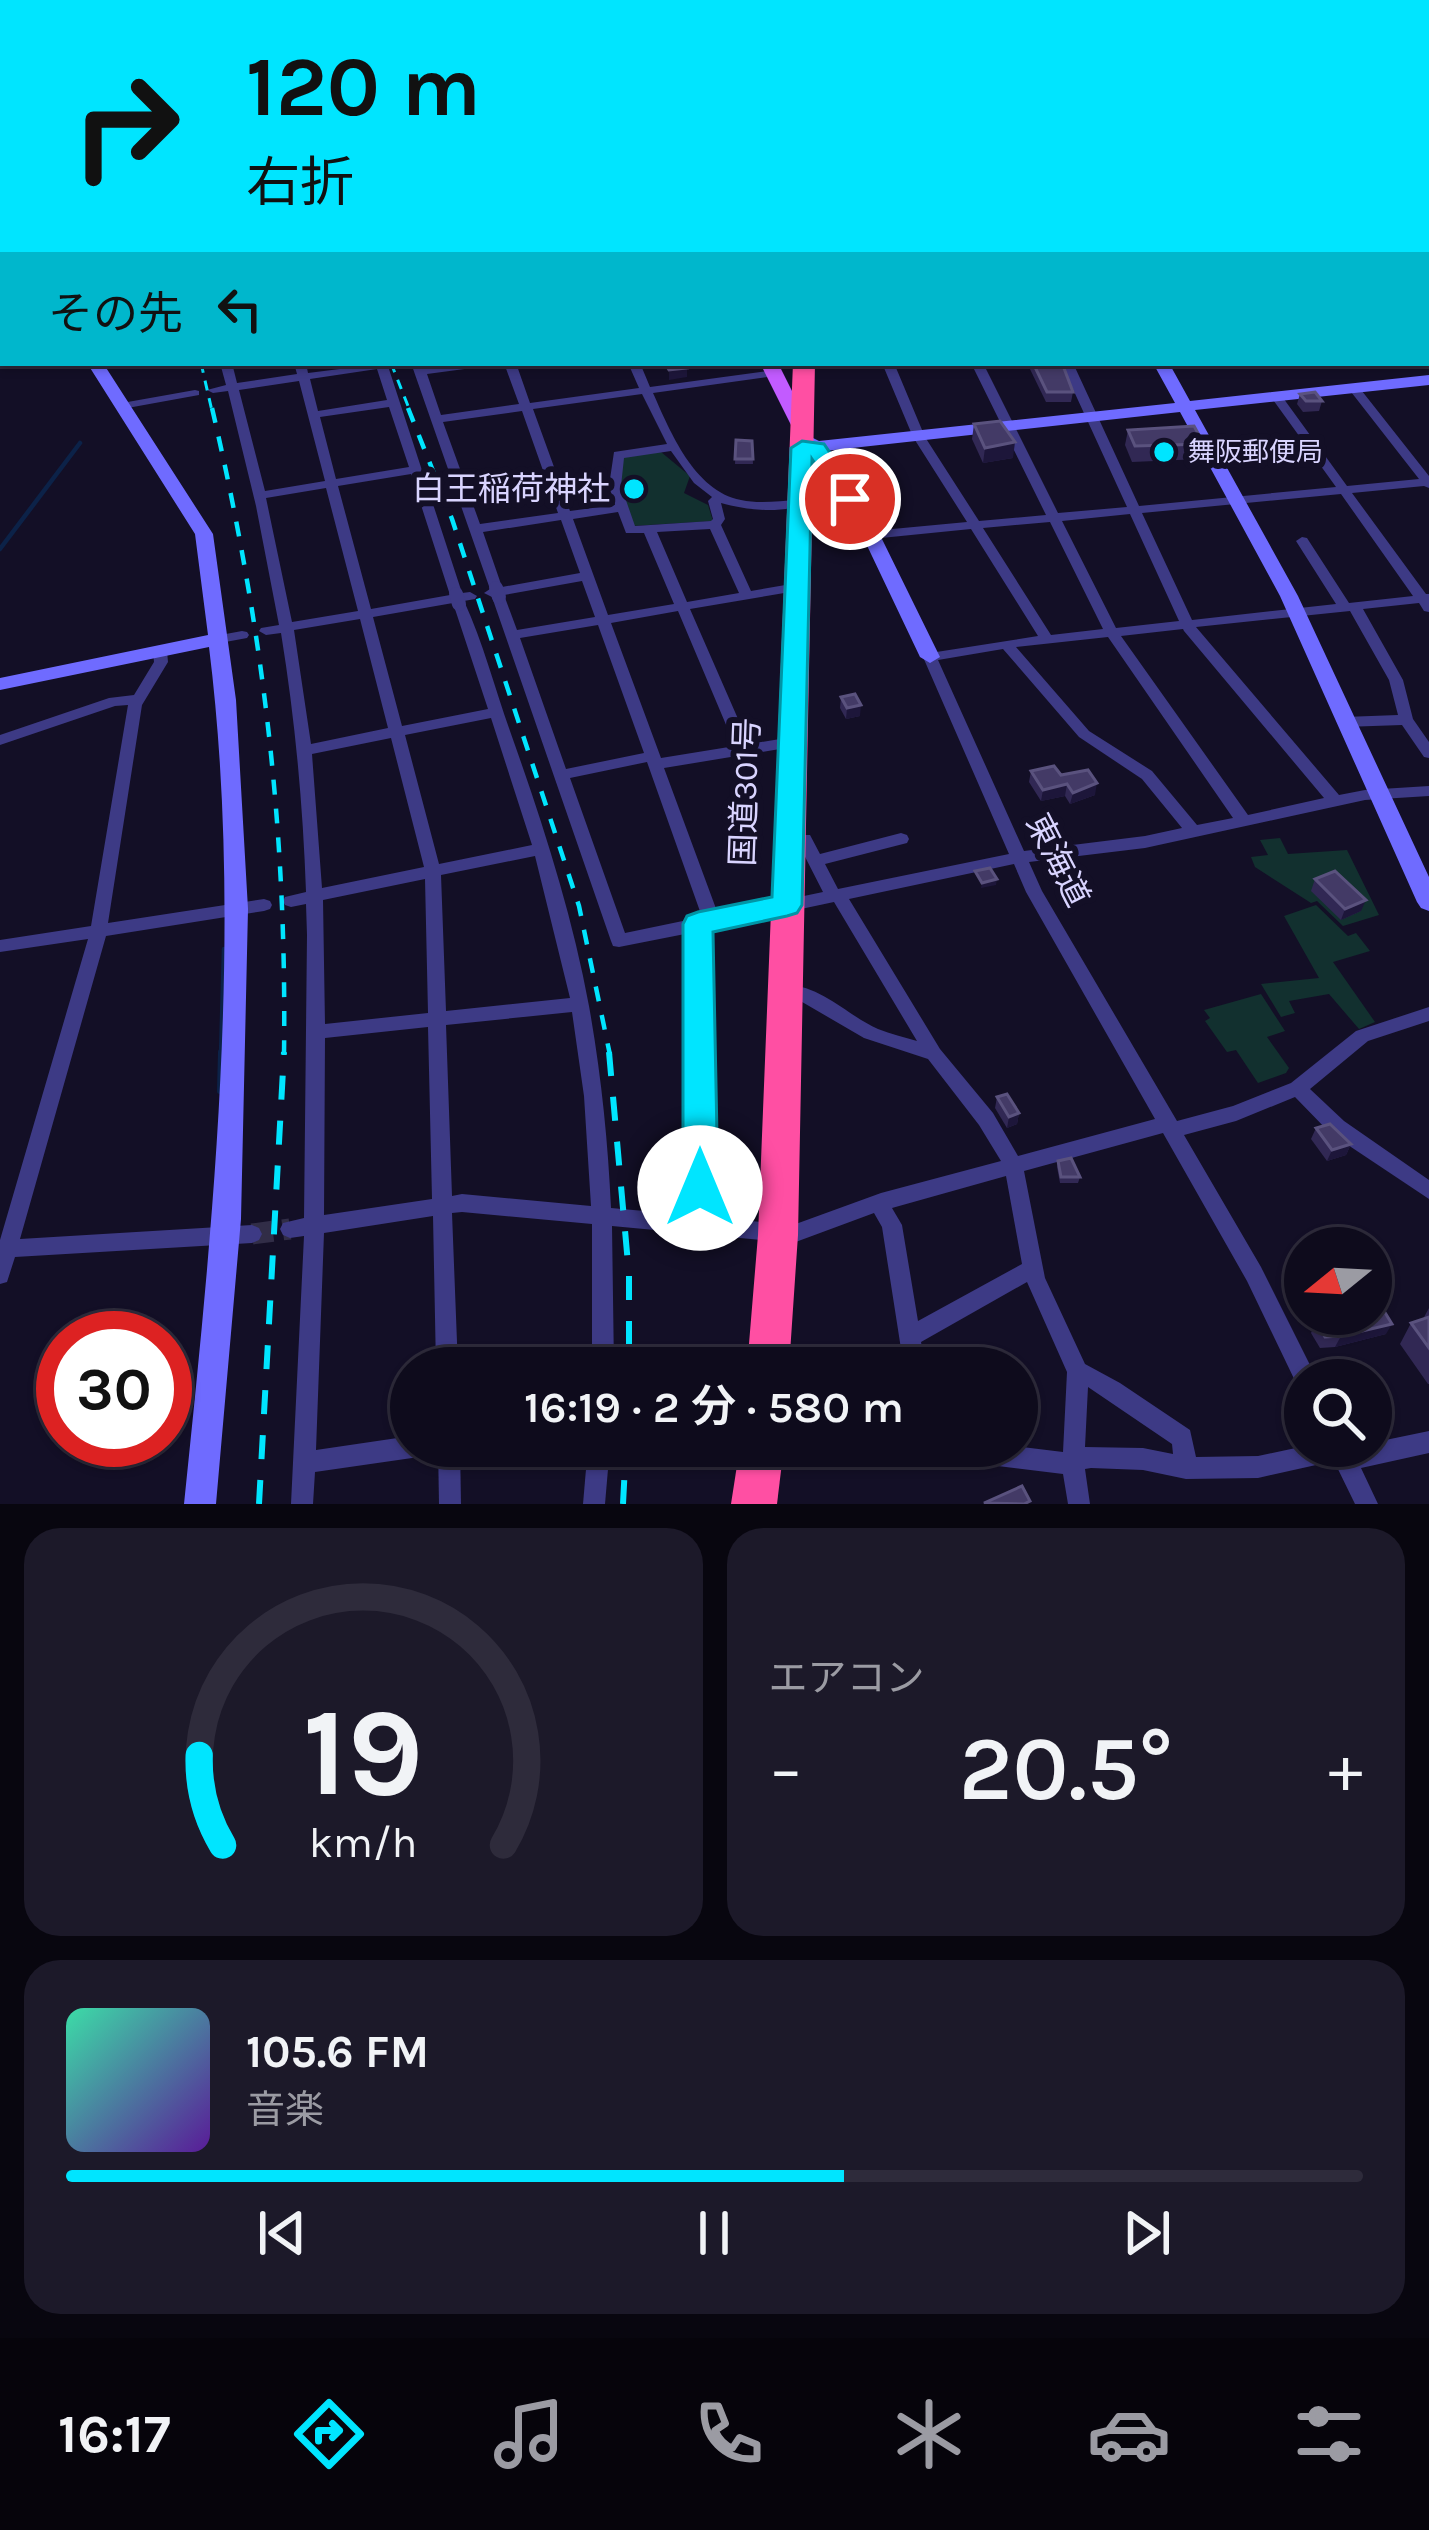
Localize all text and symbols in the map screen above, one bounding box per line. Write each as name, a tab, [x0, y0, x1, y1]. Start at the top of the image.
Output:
text: 120 m	[246, 38, 481, 136]
icon: right	[48, 48, 204, 204]
text: 右折	[246, 151, 354, 215]
icon: left	[207, 276, 273, 342]
text: その先	[48, 288, 183, 340]
place label: 舞阪郵便局	[1188, 436, 1323, 468]
marker: 舞阪郵便局	[1151, 439, 1177, 465]
pin	[799, 448, 901, 550]
icon: arrive	[817, 466, 883, 532]
place label: 白王稲荷神社	[412, 470, 610, 508]
marker: 白王稲荷神社	[621, 476, 647, 502]
street label: 国道301号	[723, 717, 767, 867]
street label: 東海道	[1019, 807, 1097, 913]
position arrow	[637, 1125, 763, 1251]
north arrow	[1284, 1227, 1392, 1335]
map controls	[1284, 1227, 1392, 1467]
speed limit sign: 30	[36, 1311, 192, 1467]
button: search	[1284, 1359, 1392, 1467]
text: 16:19 · 2 分 · 580 m	[524, 1381, 904, 1433]
text: エアコン	[769, 1655, 925, 1701]
text: 19	[303, 1680, 424, 1825]
text: 20.5°	[959, 1716, 1173, 1822]
text: −	[769, 1730, 803, 1808]
text: +	[1328, 1730, 1363, 1808]
text: km/h	[309, 1818, 418, 1868]
text: 105.6 FM	[246, 2026, 429, 2078]
text: 音楽	[246, 2087, 324, 2133]
icon: previous	[249, 2200, 315, 2266]
icon: pause	[681, 2200, 747, 2266]
icon: next	[1114, 2200, 1180, 2266]
icon: directions	[287, 2392, 371, 2476]
icon: music	[487, 2392, 571, 2476]
icon: phone	[687, 2392, 771, 2476]
icon: climate	[887, 2392, 971, 2476]
icon: car	[1087, 2392, 1171, 2476]
icon: filters	[1287, 2392, 1371, 2476]
text: 16:17	[58, 2402, 171, 2466]

